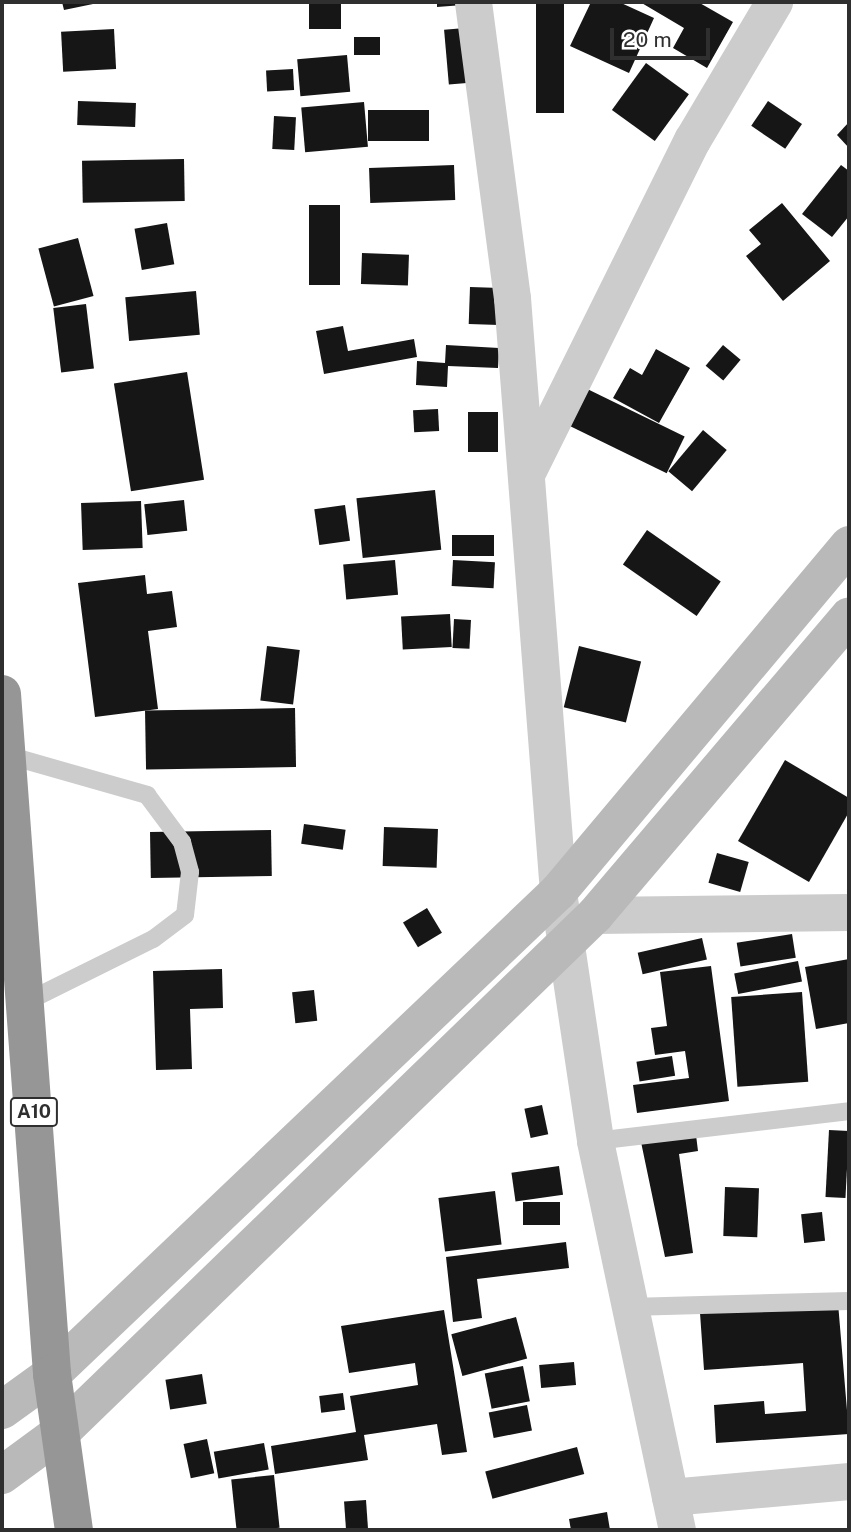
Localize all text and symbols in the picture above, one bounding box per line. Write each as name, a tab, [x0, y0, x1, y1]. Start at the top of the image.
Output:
scale bar	[613, 14, 713, 58]
text: 20 m	[623, 27, 672, 52]
road number: A10	[9, 1096, 58, 1128]

